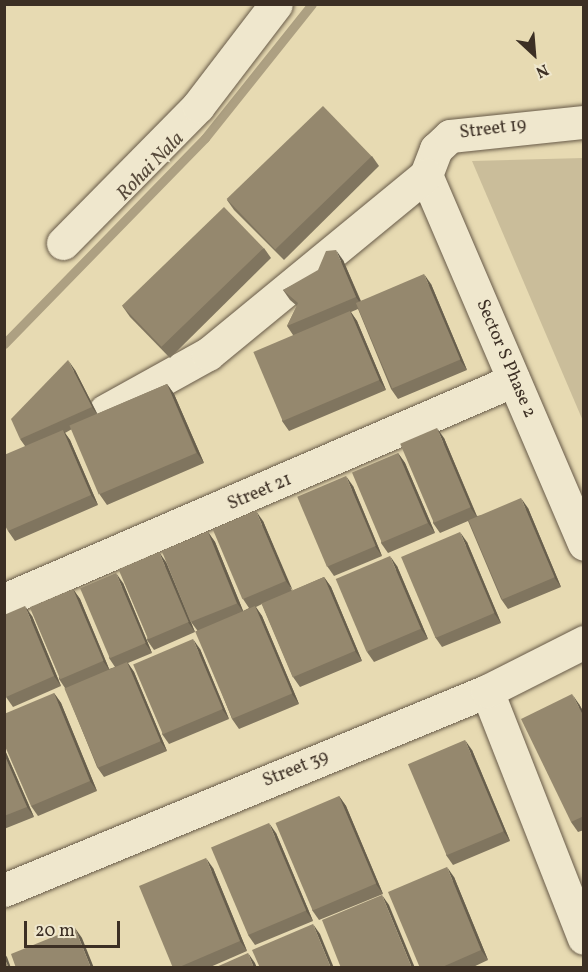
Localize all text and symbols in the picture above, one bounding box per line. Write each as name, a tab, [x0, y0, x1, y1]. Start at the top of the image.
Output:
north arrow	[504, 24, 564, 84]
text: N	[532, 58, 552, 83]
street label: Street 19	[458, 115, 528, 145]
water label: Rohai Nala	[112, 128, 190, 206]
street label: Sector S Phase 2	[470, 297, 540, 421]
street label: Street 21	[225, 470, 295, 516]
street label: Street 39	[260, 747, 332, 793]
scale bar	[27, 909, 123, 947]
text: 20 m	[35, 919, 75, 944]

